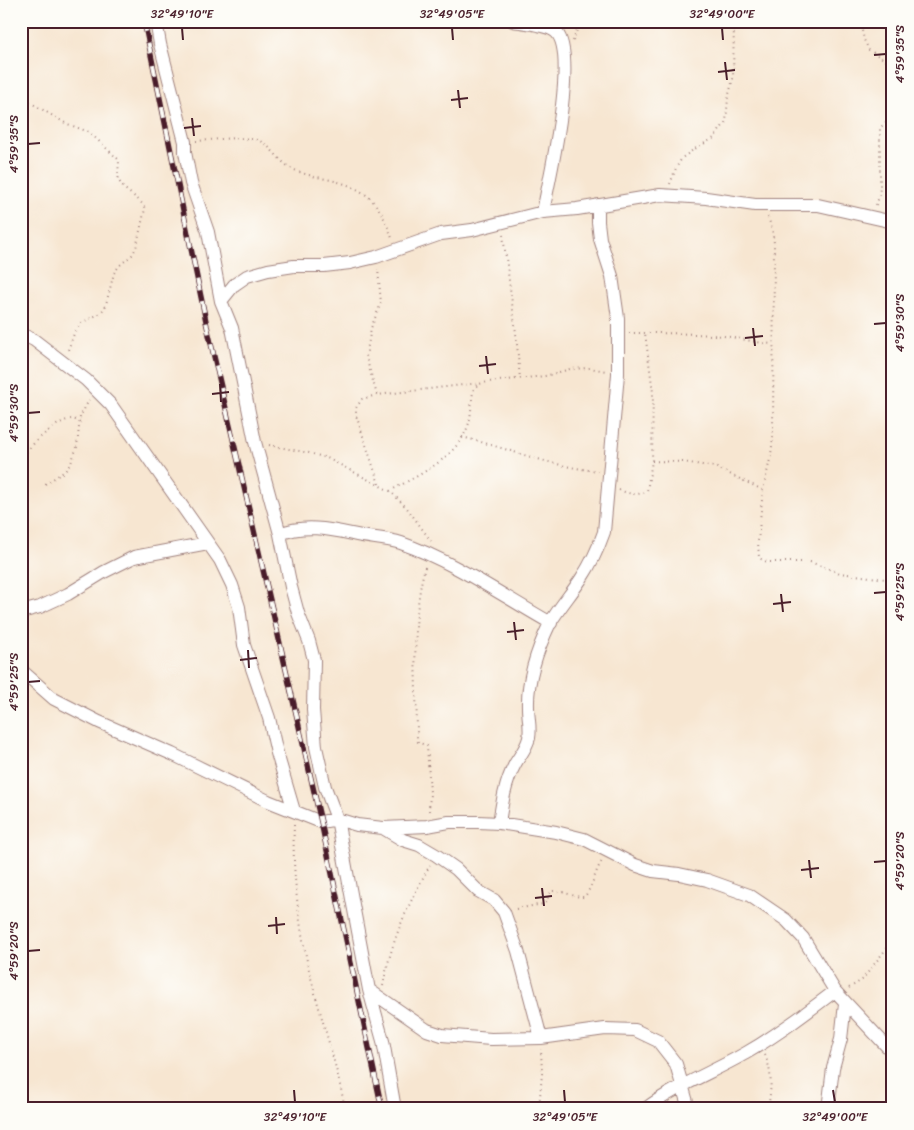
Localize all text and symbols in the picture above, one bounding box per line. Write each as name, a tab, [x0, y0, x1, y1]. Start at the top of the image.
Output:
text: 32°49'10"E	[151, 3, 215, 25]
text: 32°49'05"E	[420, 3, 486, 25]
text: 32°49'00"E	[690, 3, 756, 25]
text: 4°59'35"S	[889, 24, 911, 83]
text: 4°59'35"S	[3, 114, 25, 173]
text: 4°59'30"S	[889, 293, 911, 352]
text: 4°59'30"S	[3, 383, 25, 442]
text: 4°59'25"S	[889, 562, 911, 621]
text: 4°59'25"S	[3, 652, 25, 711]
text: 4°59'20"S	[889, 831, 911, 890]
text: 4°59'20"S	[3, 921, 25, 980]
text: 32°49'10"E	[264, 1106, 328, 1128]
text: 32°49'05"E	[533, 1106, 599, 1128]
text: 32°49'00"E	[803, 1106, 869, 1128]

